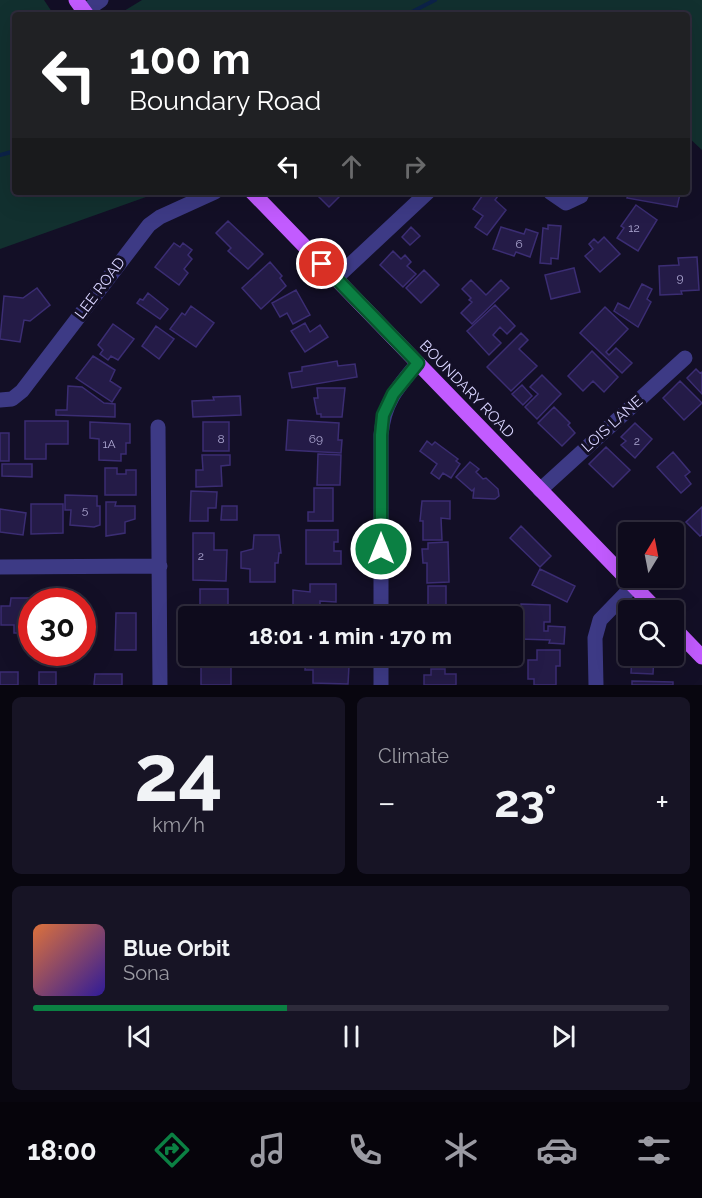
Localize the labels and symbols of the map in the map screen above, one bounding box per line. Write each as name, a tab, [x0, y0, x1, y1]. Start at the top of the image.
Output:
house number: 12	[628, 221, 640, 235]
house number: 6	[515, 237, 523, 251]
pin	[296, 238, 347, 289]
street label: LEE ROAD	[71, 253, 129, 322]
house number: 9	[676, 271, 684, 285]
street label: BOUNDARY ROAD	[416, 336, 518, 442]
street label: LOIS LANE	[578, 392, 646, 456]
house number: 8	[217, 432, 225, 446]
house number: 69	[309, 432, 323, 446]
house number: 2	[634, 434, 640, 448]
house number: 1A	[102, 437, 116, 451]
house number: 5	[82, 503, 89, 517]
position arrow	[349, 517, 413, 581]
north arrow	[618, 522, 684, 588]
house number: 2	[198, 549, 204, 563]
speed limit sign: 30	[18, 588, 96, 666]

